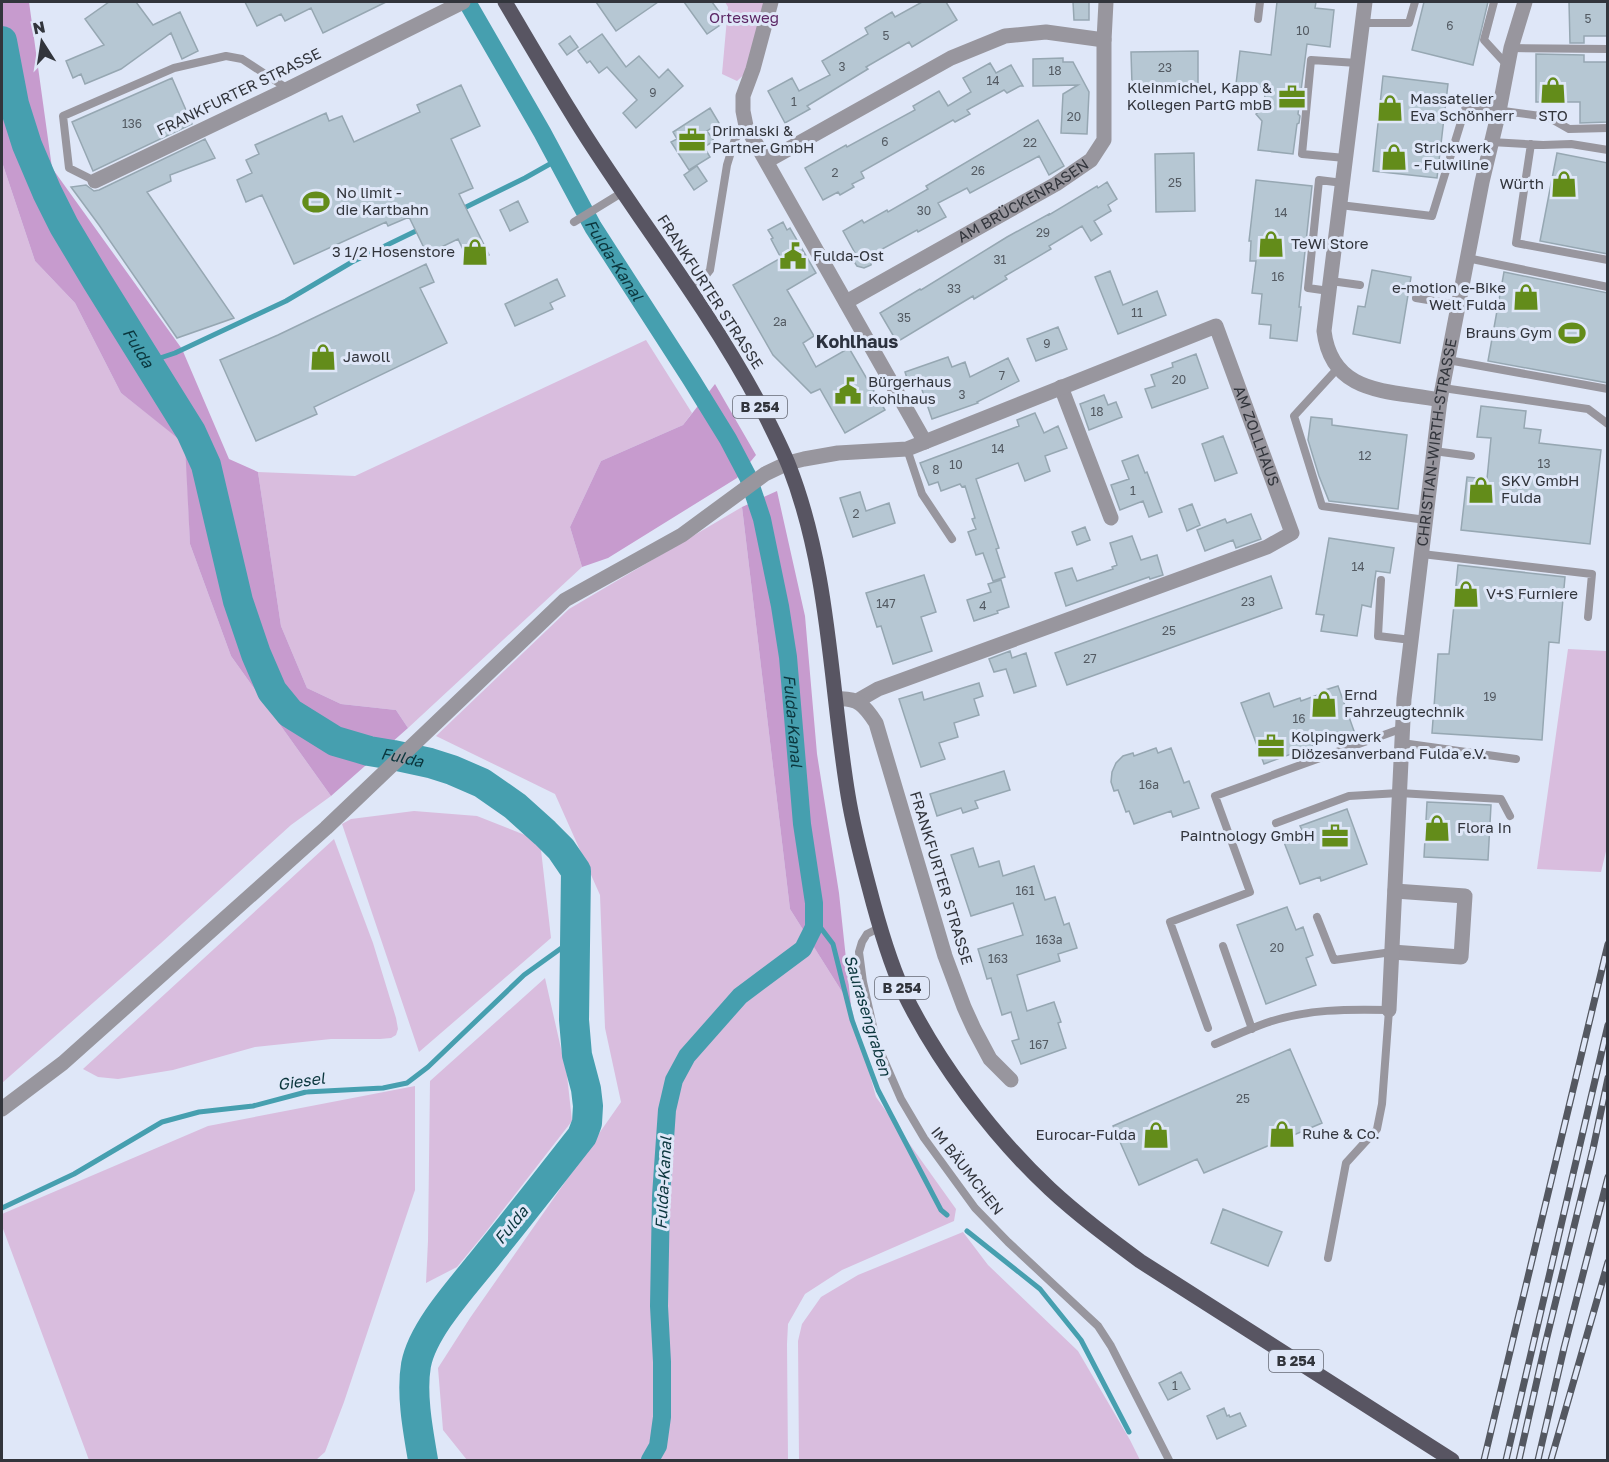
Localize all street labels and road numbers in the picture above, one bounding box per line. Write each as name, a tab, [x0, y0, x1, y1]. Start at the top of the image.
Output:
street label: FRANKFURTER STRASSE	[154, 43, 324, 139]
street label: AM BRÜCKENRASEN	[954, 154, 1092, 246]
street label: FRANKFURTER STRASSE	[654, 211, 768, 372]
street label: CHRISTIAN-WIRTH-STRASSE	[1412, 337, 1460, 547]
street label: AM ZOLLHAUS	[1231, 383, 1284, 488]
road number: B 254	[733, 396, 787, 418]
street label: FRANKFURTER STRASSE	[907, 789, 977, 967]
road number: B 254	[875, 977, 929, 999]
street label: IM BÄUMCHEN	[928, 1123, 1008, 1218]
road number: B 254	[1269, 1350, 1323, 1372]

